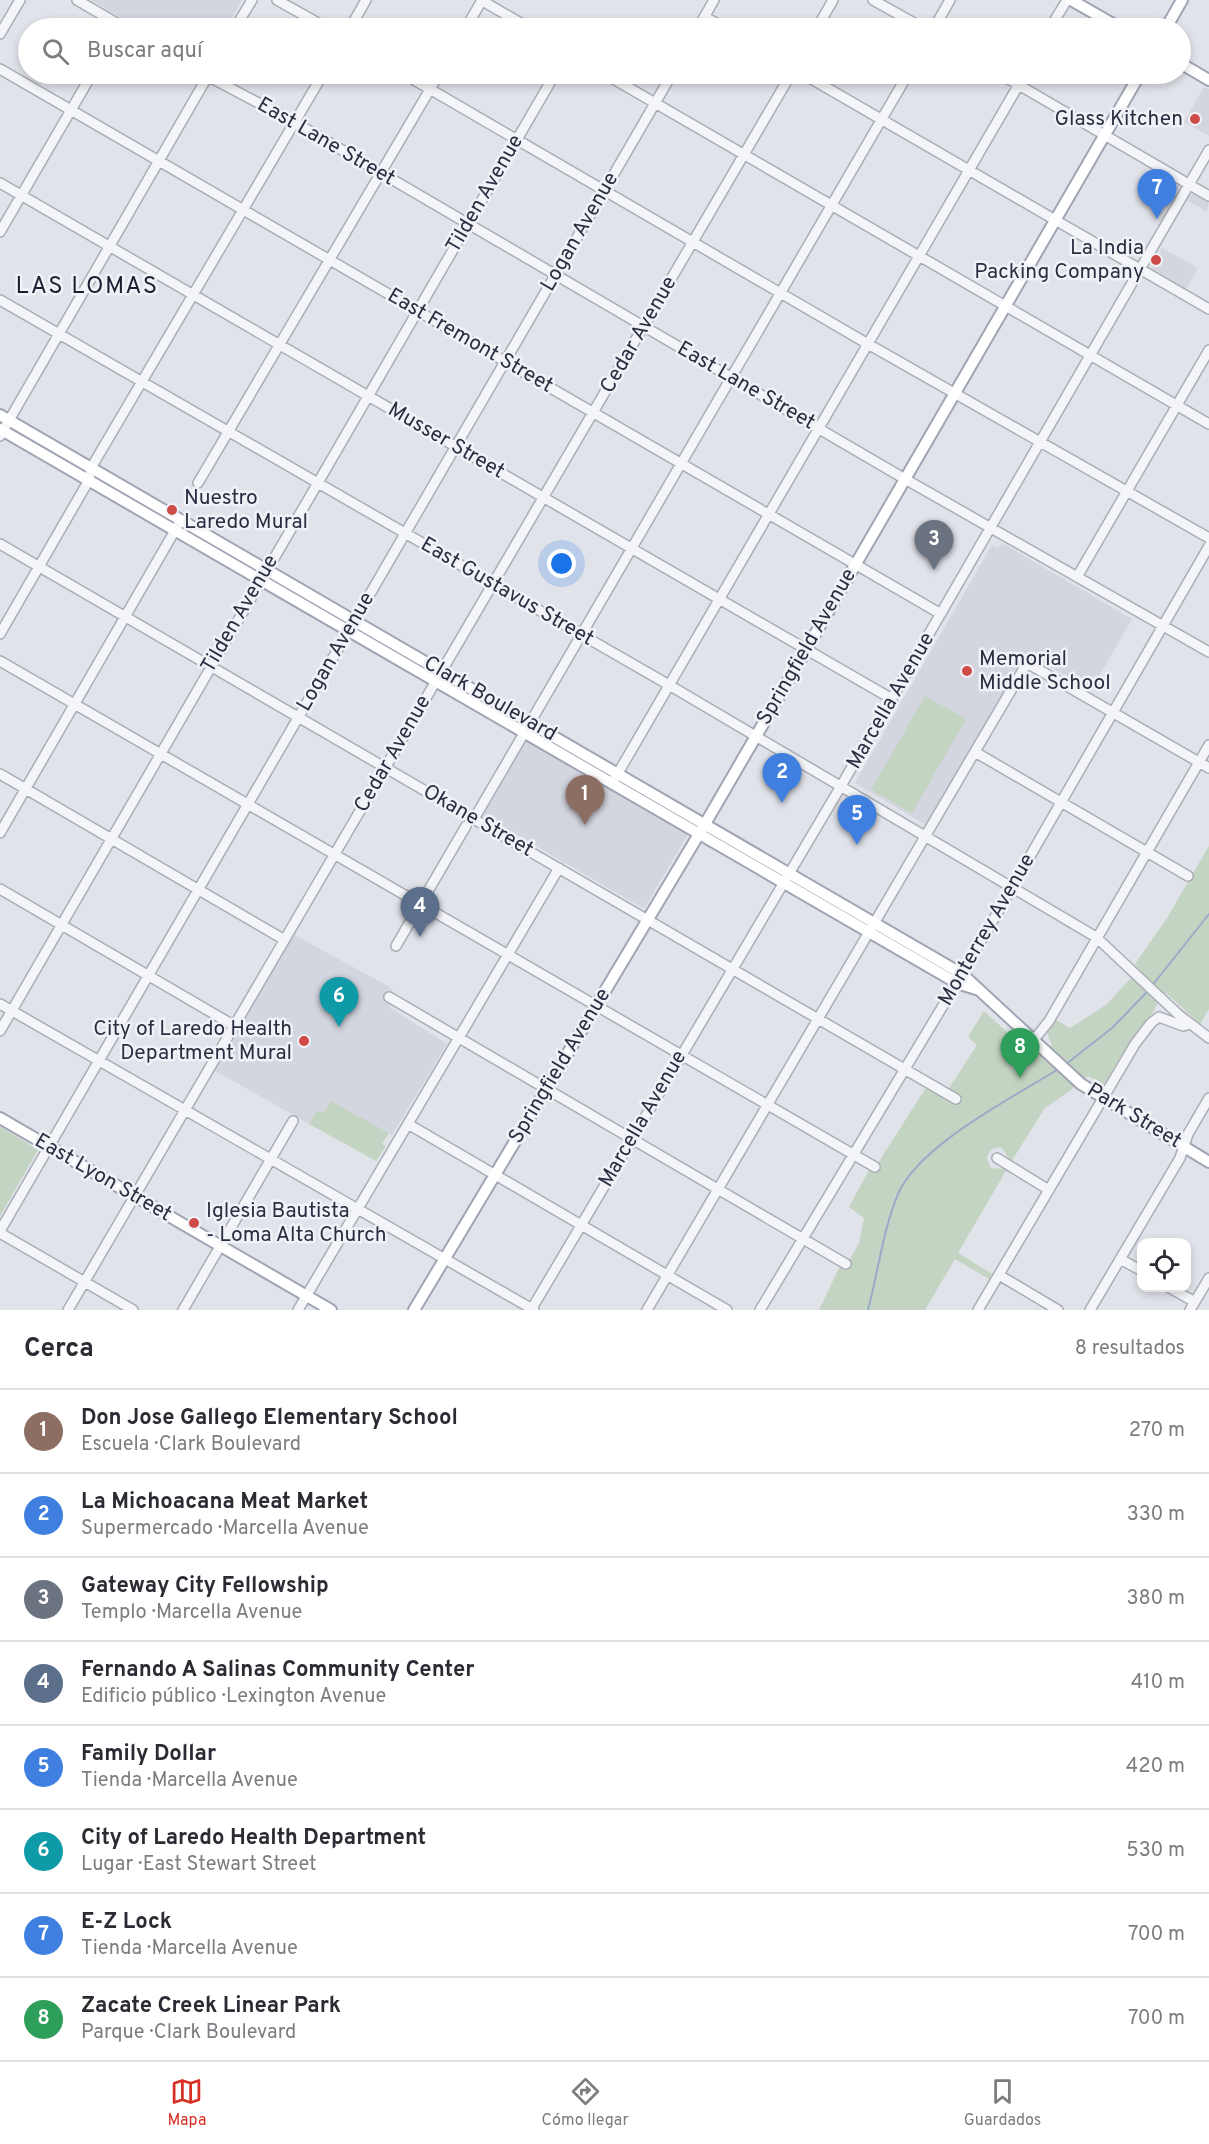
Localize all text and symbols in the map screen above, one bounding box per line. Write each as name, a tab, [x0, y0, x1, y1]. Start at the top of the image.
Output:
search box	[18, 18, 1191, 84]
icon: search	[39, 35, 72, 68]
text: Buscar aquí	[87, 38, 203, 65]
street label: East Lane Street	[252, 91, 400, 193]
place label: Glass Kitchen	[1054, 106, 1183, 133]
marker: Glass Kitchen	[1188, 112, 1202, 126]
street label: Tilden Avenue	[440, 130, 530, 258]
street label: Logan Avenue	[535, 168, 625, 296]
pin: 7	[1138, 170, 1176, 219]
place label: La India Packing Company	[974, 235, 1144, 286]
marker: La India Packing Company	[1149, 253, 1163, 267]
district label: LAS LOMAS	[15, 272, 159, 302]
street label: Cedar Avenue	[595, 272, 683, 398]
street label: East Fremont Street	[382, 282, 558, 400]
street label: East Lane Street	[672, 335, 820, 437]
street label: Musser Street	[383, 397, 509, 485]
place label: Nuestro Laredo Mural	[184, 485, 308, 536]
marker: Nuestro Laredo Mural	[165, 503, 179, 517]
pin: 3	[914, 520, 954, 570]
street label: East Gustavus Street	[415, 531, 599, 653]
your location	[547, 549, 576, 578]
street label: Tilden Avenue	[195, 550, 285, 678]
street label: Springfield Avenue	[751, 564, 863, 730]
street label: Logan Avenue	[291, 588, 381, 716]
street label: Marcella Avenue	[841, 628, 941, 774]
place label: Memorial Middle School	[979, 646, 1111, 697]
street label: Clark Boulevard	[418, 650, 562, 748]
marker: Memorial Middle School	[960, 664, 974, 678]
street label: Cedar Avenue	[349, 691, 437, 817]
pin: 2	[762, 754, 802, 803]
pin: 1	[566, 776, 604, 825]
street label: Okane Street	[418, 778, 538, 864]
pin: 5	[838, 796, 876, 845]
street label: Monterrey Avenue	[932, 849, 1042, 1011]
pin: 4	[400, 888, 440, 937]
pin: 6	[320, 978, 358, 1027]
street label: Springfield Avenue	[503, 983, 617, 1149]
place label: City of Laredo Health Department Mural	[93, 1016, 292, 1067]
pin: 8	[1000, 1028, 1040, 1078]
marker: City of Laredo Health Department Mural	[297, 1034, 311, 1048]
street label: Marcella Avenue	[593, 1046, 693, 1192]
street label: Park Street	[1082, 1077, 1186, 1155]
street label: East Lyon Street	[30, 1128, 176, 1228]
place label: Iglesia Bautista - Loma Alta Church	[206, 1198, 387, 1249]
marker: Iglesia Bautista - Loma Alta Church	[187, 1216, 201, 1230]
map controls	[1137, 1238, 1191, 1292]
button: locate	[1137, 1238, 1191, 1292]
text: Cerca	[24, 1333, 94, 1366]
text: 8 resultados	[1075, 1336, 1185, 1362]
text: Don Jose Gallego Elementary School	[81, 1405, 458, 1432]
text: 1	[40, 1418, 48, 1444]
text: 270 m	[1129, 1418, 1185, 1444]
text: Escuela · Clark Boulevard	[81, 1432, 301, 1458]
text: La Michoacana Meat Market	[81, 1489, 368, 1516]
text: 2	[37, 1502, 50, 1528]
text: 330 m	[1127, 1502, 1185, 1528]
text: Supermercado · Marcella Avenue	[81, 1516, 369, 1542]
text: Gateway City Fellowship	[81, 1573, 329, 1600]
text: 3	[38, 1586, 50, 1612]
text: 380 m	[1126, 1586, 1185, 1612]
text: Templo · Marcella Avenue	[81, 1600, 302, 1626]
text: Fernando A Salinas Community Center	[81, 1657, 474, 1684]
text: 4	[37, 1670, 50, 1696]
text: 410 m	[1131, 1670, 1185, 1696]
text: Edificio público · Lexington Avenue	[81, 1684, 386, 1710]
text: Family Dollar	[81, 1741, 216, 1768]
text: 5	[37, 1754, 50, 1780]
text: 420 m	[1126, 1754, 1185, 1780]
text: Tienda · Marcella Avenue	[81, 1768, 298, 1794]
text: City of Laredo Health Department	[81, 1825, 426, 1852]
text: 6	[37, 1838, 50, 1864]
text: 530 m	[1126, 1838, 1185, 1864]
text: Lugar · East Stewart Street	[81, 1852, 317, 1878]
text: E-Z Lock	[81, 1909, 172, 1936]
text: 7	[38, 1922, 49, 1948]
text: 700 m	[1128, 1922, 1185, 1948]
text: Tienda · Marcella Avenue	[81, 1936, 298, 1962]
text: Zacate Creek Linear Park	[81, 1993, 341, 2020]
text: 8	[37, 2006, 50, 2032]
text: 700 m	[1128, 2006, 1185, 2032]
text: Parque · Clark Boulevard	[81, 2020, 296, 2046]
tab: Mapa	[168, 2075, 206, 2131]
tab: Cómo llegar	[542, 2075, 629, 2131]
tab: Guardados	[964, 2075, 1041, 2131]

